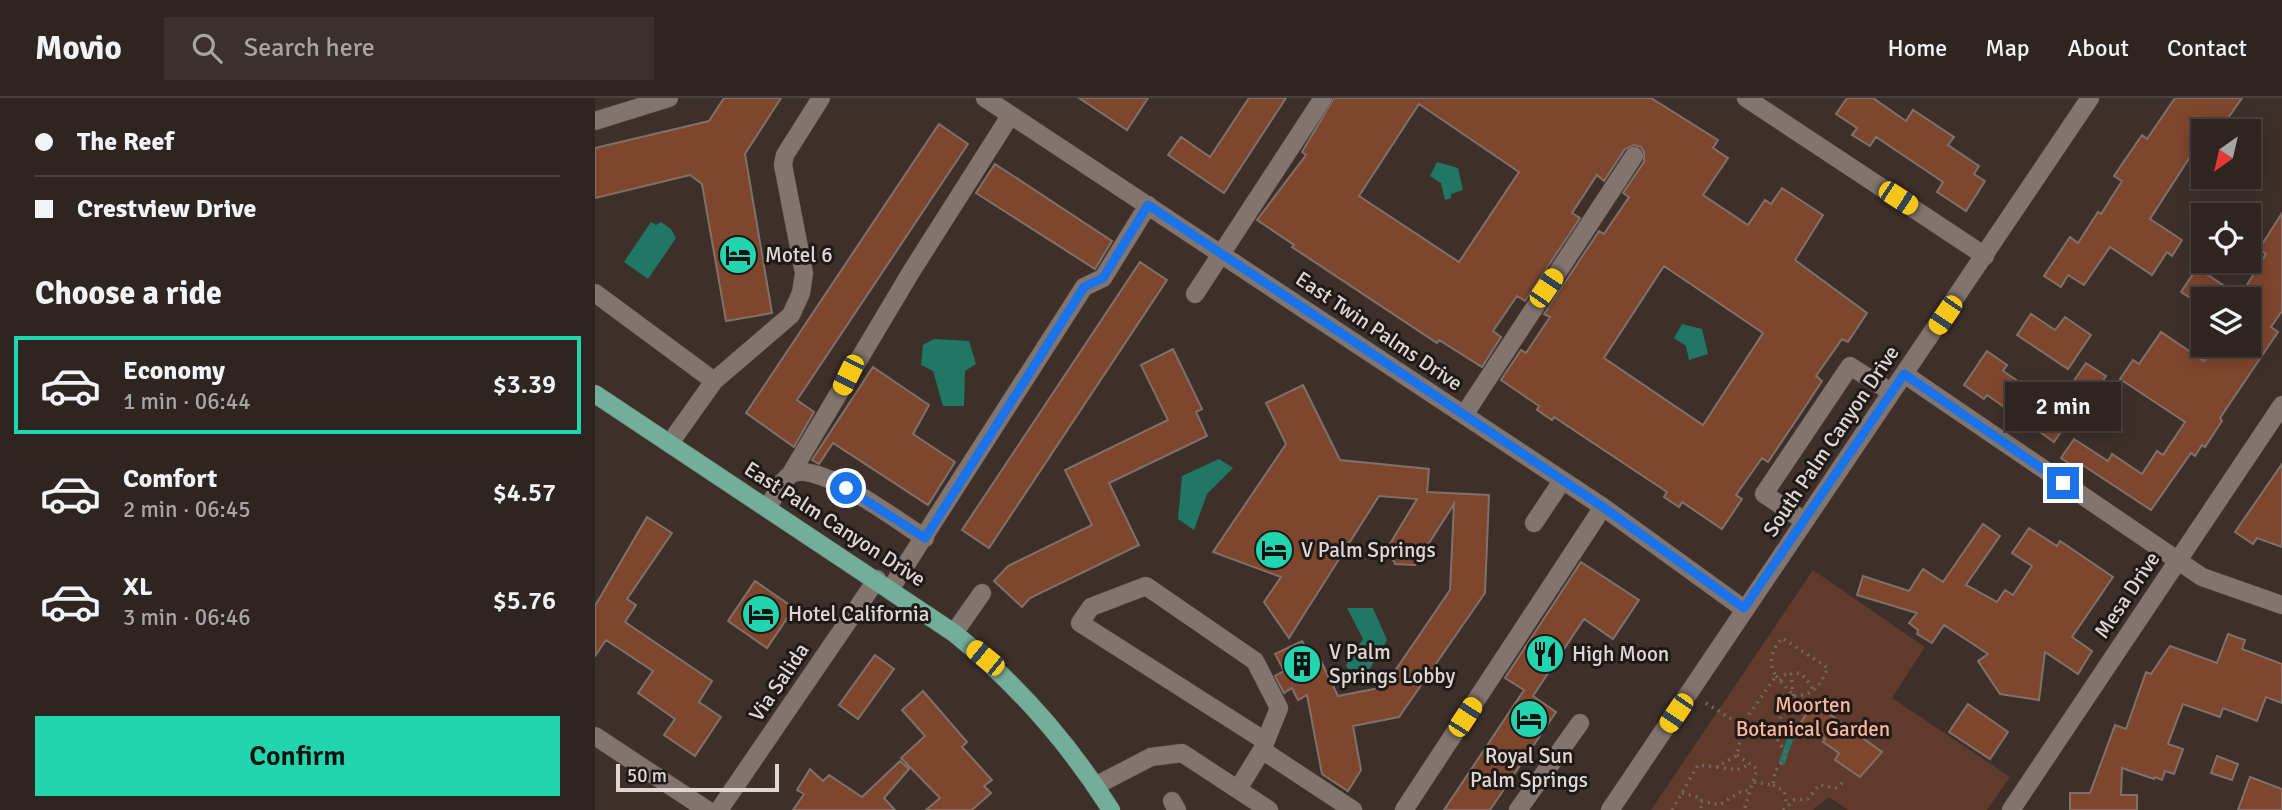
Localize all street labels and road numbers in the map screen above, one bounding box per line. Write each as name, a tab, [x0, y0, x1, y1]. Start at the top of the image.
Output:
street label: East Twin Palms Drive	[1291, 266, 1467, 396]
street label: South Palm Canyon Drive	[1757, 340, 1905, 542]
street label: East Palm Canyon Drive	[739, 456, 931, 592]
street label: Mesa Drive	[2089, 547, 2165, 643]
street label: Via Salida	[743, 638, 815, 726]

